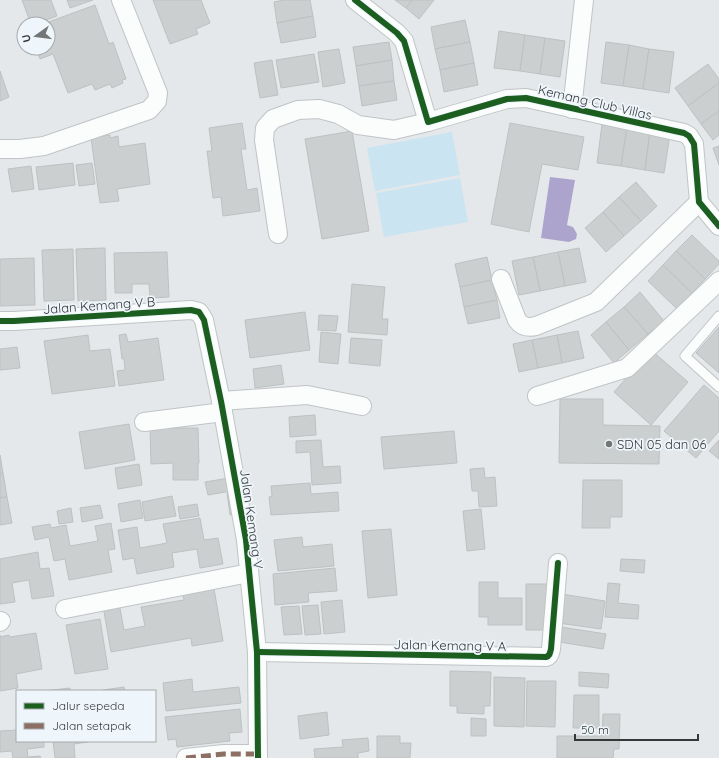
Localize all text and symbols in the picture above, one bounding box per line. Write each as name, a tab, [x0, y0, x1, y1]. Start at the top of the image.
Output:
north arrow	[16, 16, 56, 56]
text: U	[19, 33, 34, 44]
street label: Kemang Club Villas	[536, 81, 654, 123]
street label: Jalan Kemang V B	[42, 293, 156, 317]
place label: SDN 05 dan 06	[617, 436, 707, 452]
marker: SDN 05 dan 06	[604, 439, 614, 449]
street label: Jalan Kemang V	[237, 468, 267, 570]
street label: Jalan Kemang V A	[394, 636, 507, 654]
legend	[16, 690, 156, 742]
text: Jalur sepeda	[52, 698, 125, 713]
scale bar	[575, 716, 698, 742]
text: Jalan setapak	[52, 718, 131, 733]
text: 50 m	[581, 722, 609, 737]

